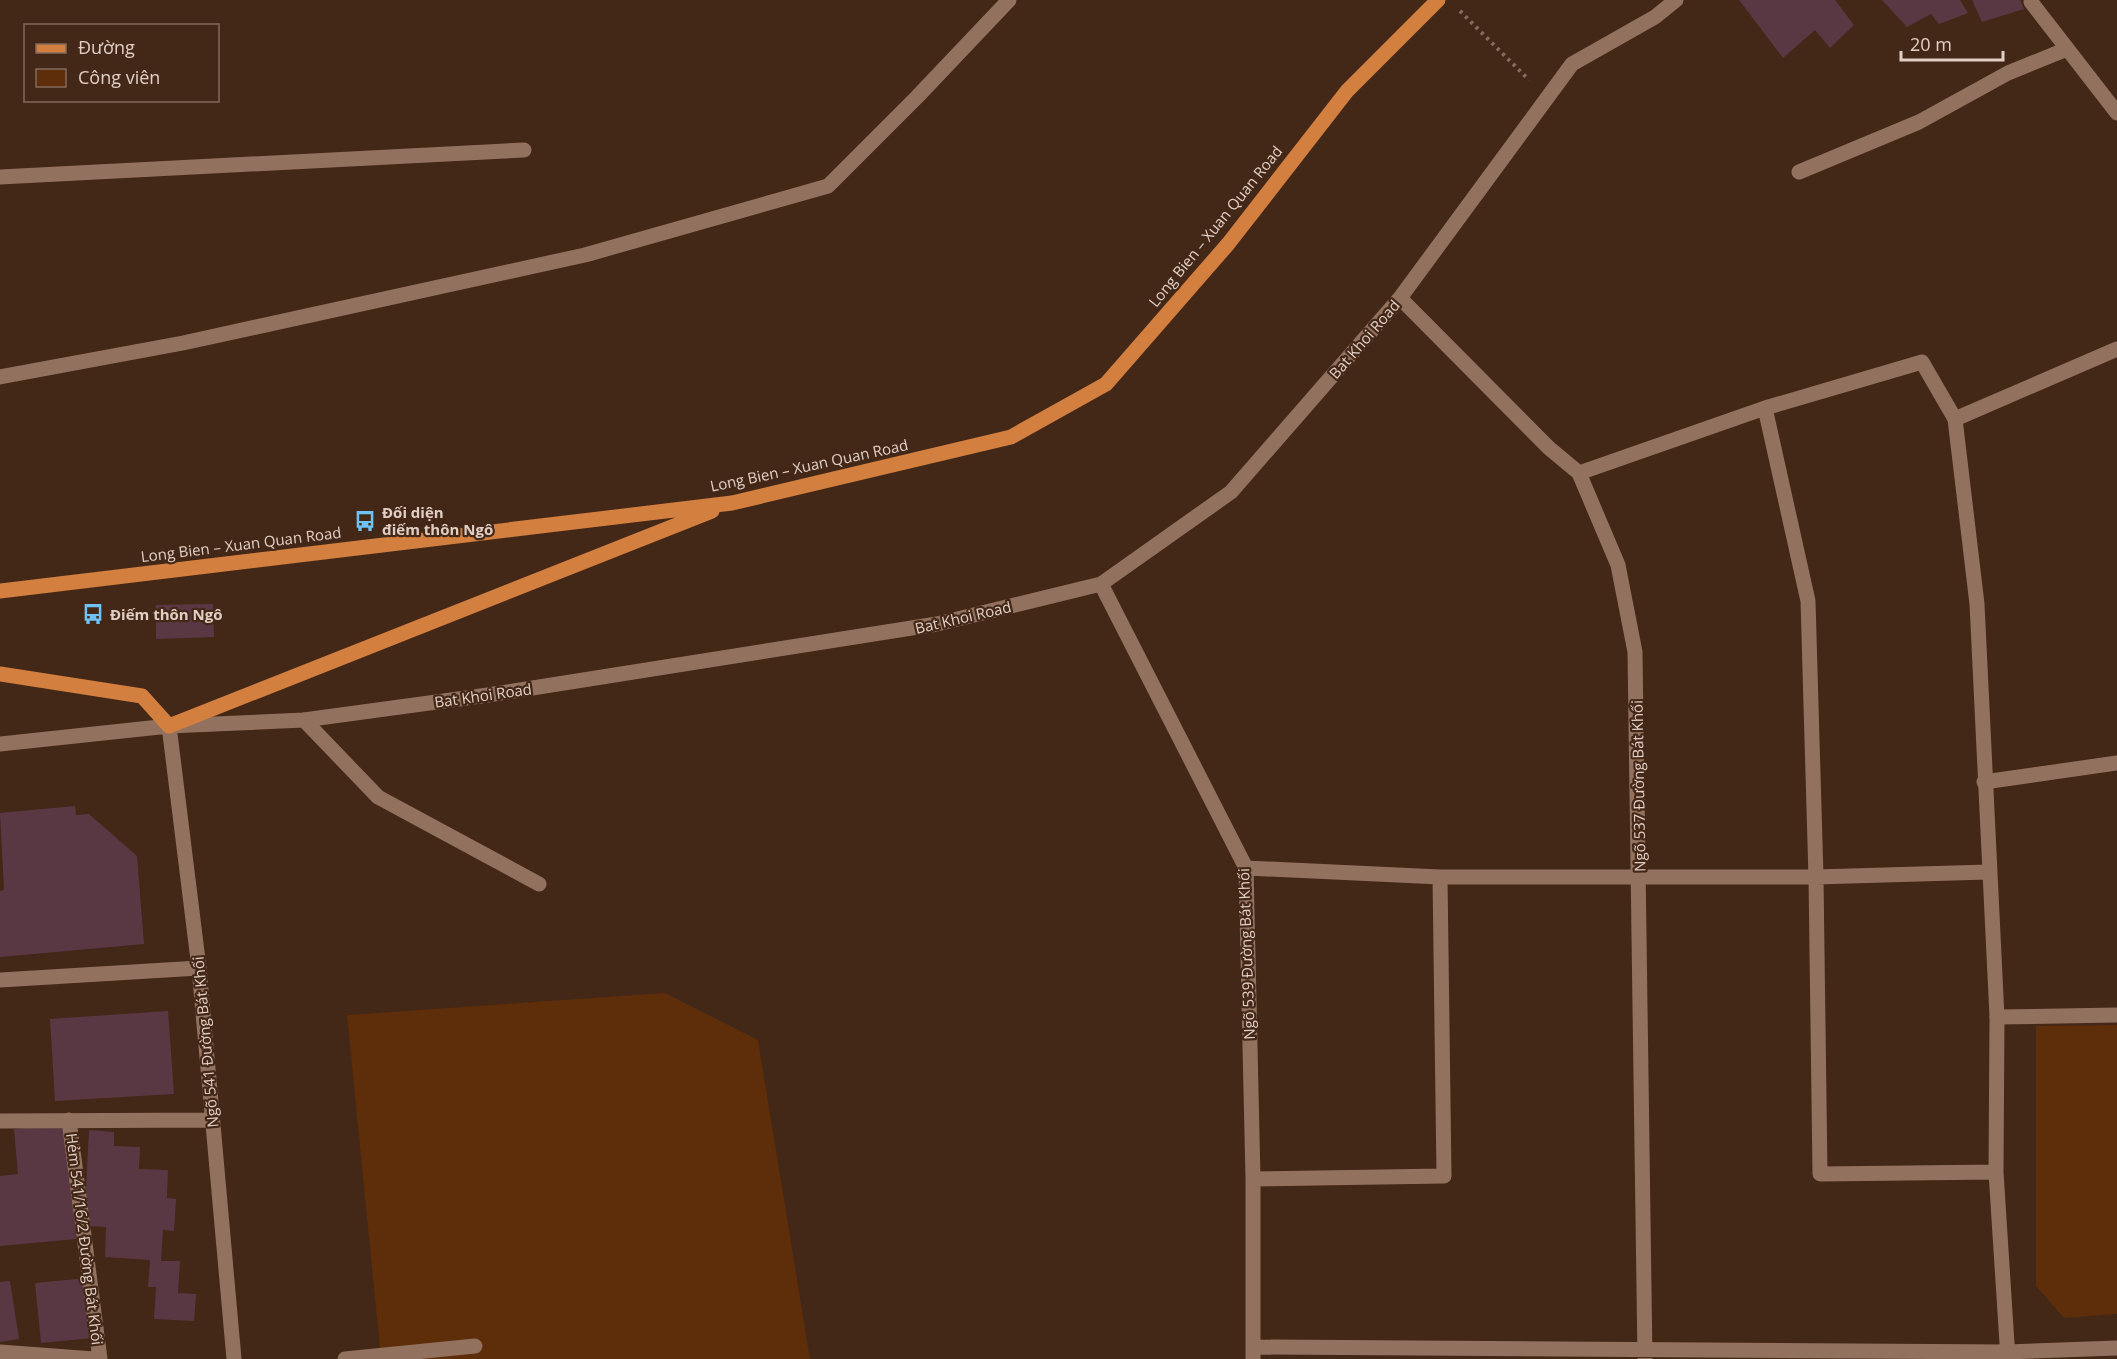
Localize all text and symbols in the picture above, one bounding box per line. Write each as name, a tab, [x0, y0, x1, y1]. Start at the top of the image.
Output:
legend	[24, 24, 219, 102]
scale bar	[1901, 24, 2003, 62]
text: 20 m	[1910, 32, 1952, 56]
text: Đường	[78, 35, 135, 59]
text: Công viên	[78, 65, 160, 89]
street label: Long Bien – Xuan Quan Road	[1144, 141, 1286, 311]
street label: Bat Khoi Road	[1324, 295, 1404, 383]
street label: Long Bien – Xuan Quan Road	[708, 434, 910, 496]
place label: Đối diện điếm thôn Ngô	[382, 502, 493, 539]
bus stop icon: Đối diện điếm thôn Ngô	[353, 509, 377, 533]
street label: Long Bien – Xuan Quan Road	[140, 522, 342, 566]
street label: Bat Khoi Road	[913, 596, 1013, 638]
bus stop icon: Điếm thôn Ngô	[81, 602, 105, 626]
place label: Điếm thôn Ngô	[110, 604, 223, 624]
street label: Bat Khoi Road	[433, 678, 533, 712]
street label: Ngõ 537 Đường Bát Khối	[1627, 700, 1649, 872]
street label: Ngõ 539 Đường Bát Khối	[1233, 868, 1259, 1040]
street label: Ngõ 541 Đường Bát Khối	[188, 956, 222, 1128]
street label: Hẻm 541/16/2 Đường Bát Khối	[62, 1132, 108, 1346]

